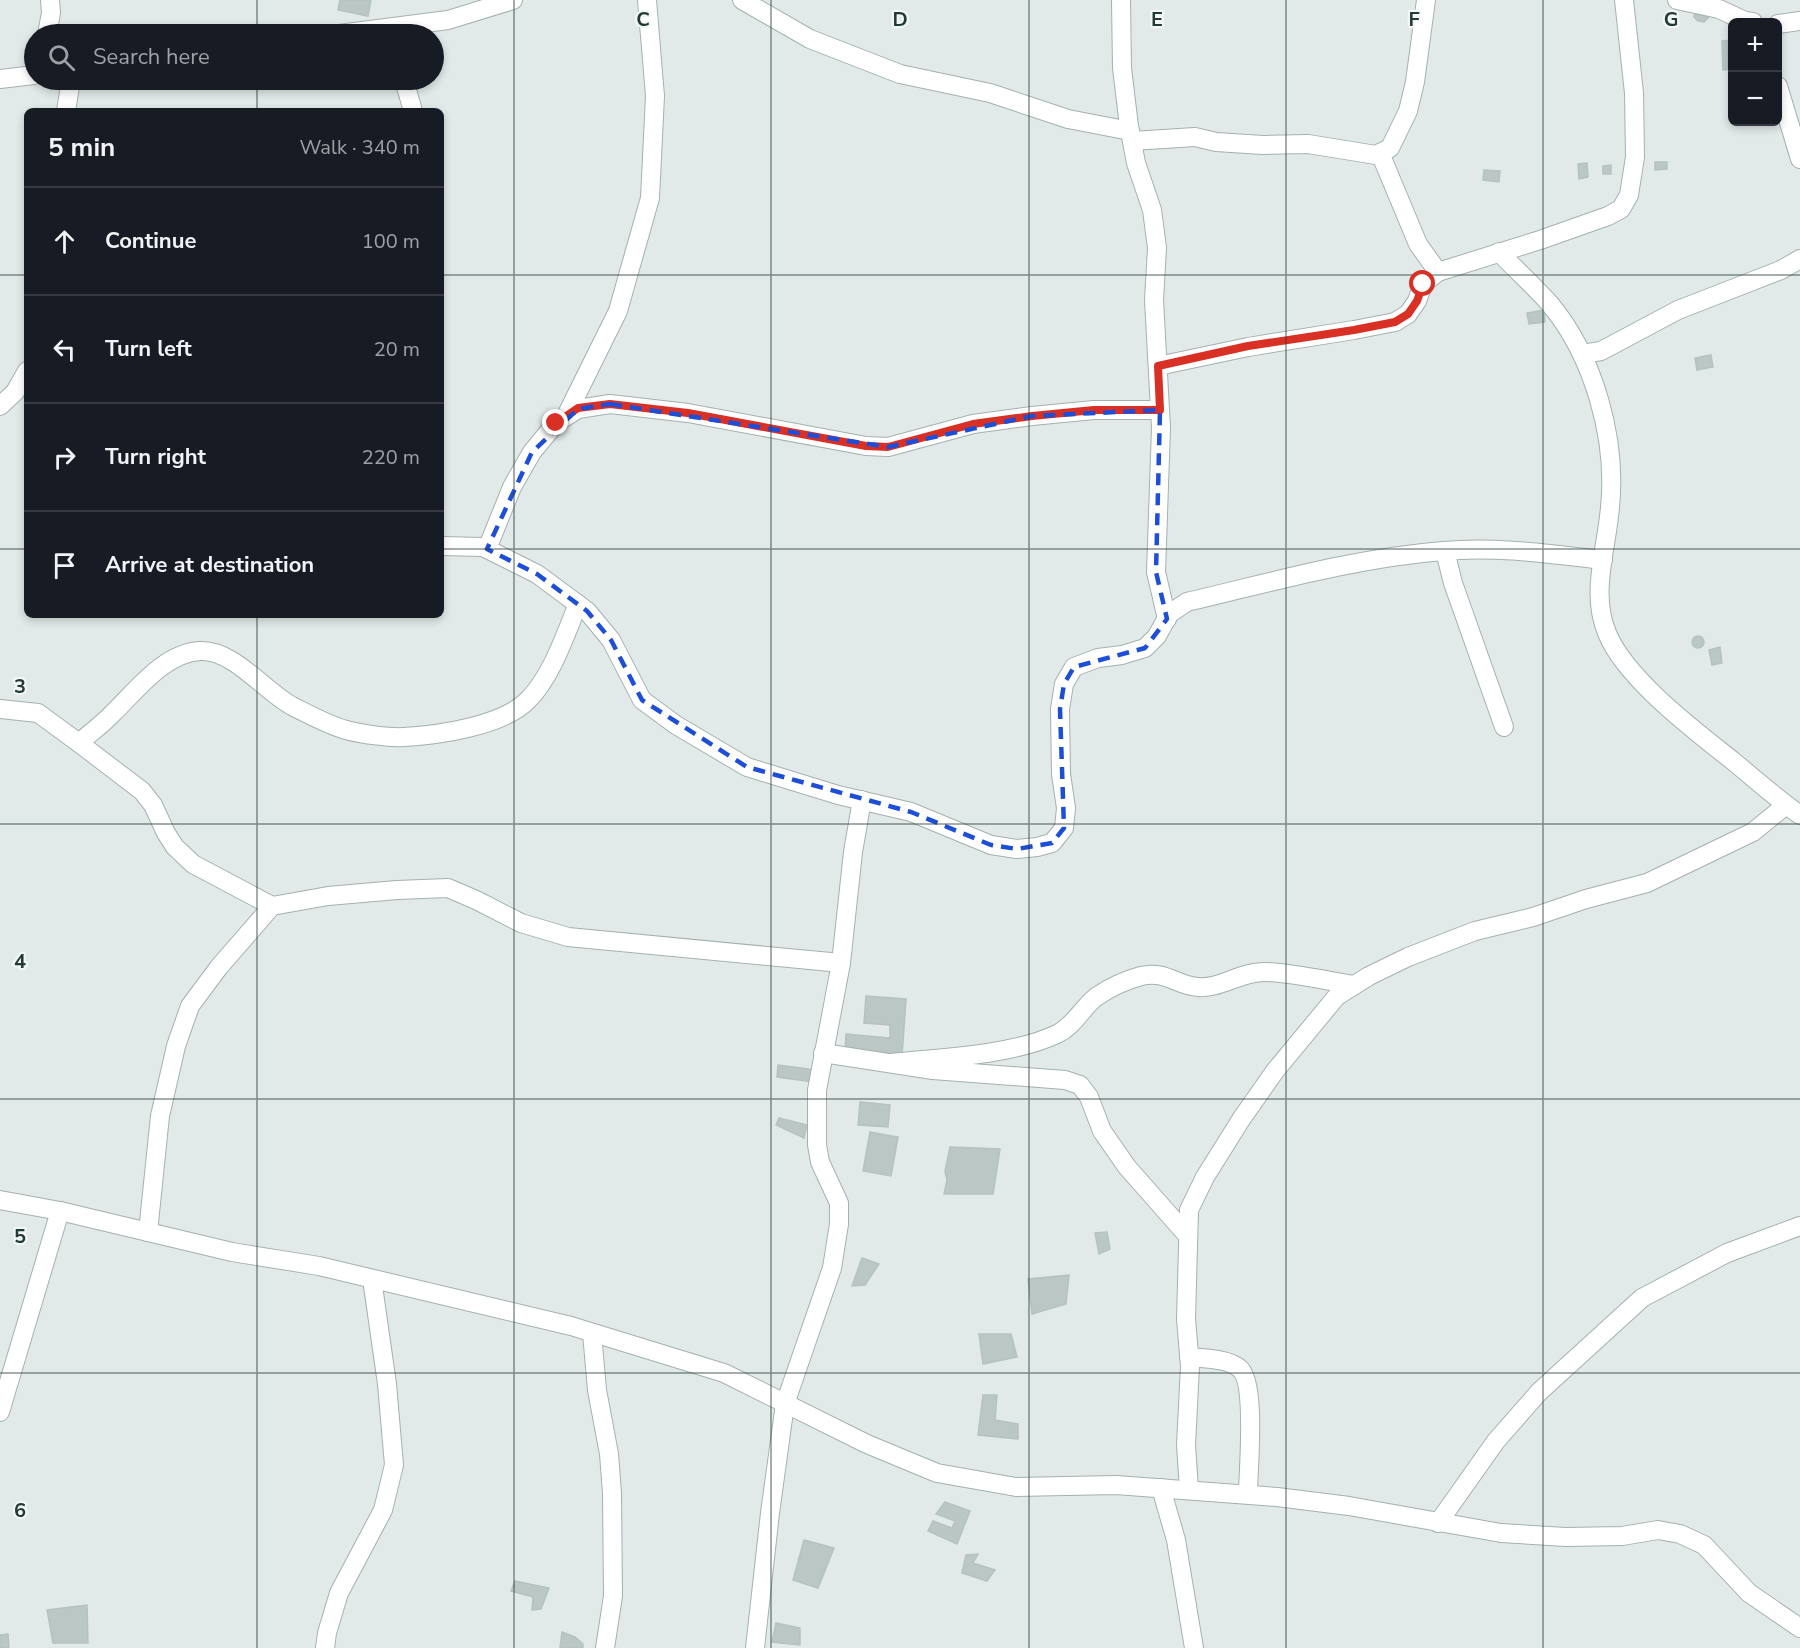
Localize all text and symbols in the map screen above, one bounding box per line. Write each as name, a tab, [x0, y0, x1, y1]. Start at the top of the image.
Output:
text: C	[636, 6, 650, 33]
text: D	[892, 6, 908, 33]
text: E	[1151, 6, 1163, 33]
text: F	[1408, 6, 1420, 33]
text: G	[1664, 6, 1678, 33]
map controls	[1728, 18, 1782, 126]
button: +	[1728, 18, 1782, 72]
search box	[24, 24, 444, 90]
icon: search	[45, 41, 78, 74]
text: Search here	[93, 42, 210, 72]
button: −	[1728, 72, 1782, 126]
text: 5 min	[48, 130, 115, 165]
text: Walk · 340 m	[300, 134, 420, 161]
icon: ahead	[48, 225, 81, 258]
text: Continue	[105, 226, 196, 256]
text: 100 m	[362, 228, 420, 255]
route start	[1409, 270, 1435, 296]
icon: left	[48, 333, 81, 366]
text: Turn left	[105, 334, 192, 364]
text: 20 m	[374, 336, 420, 363]
route end	[542, 409, 568, 435]
icon: right	[48, 441, 81, 474]
text: Turn right	[105, 442, 206, 472]
text: 220 m	[362, 444, 420, 471]
icon: arrive	[48, 549, 81, 582]
text: Arrive at destination	[105, 550, 314, 580]
text: 3	[14, 673, 26, 700]
text: 4	[14, 948, 26, 975]
text: 5	[14, 1223, 26, 1250]
text: 6	[14, 1497, 26, 1524]

